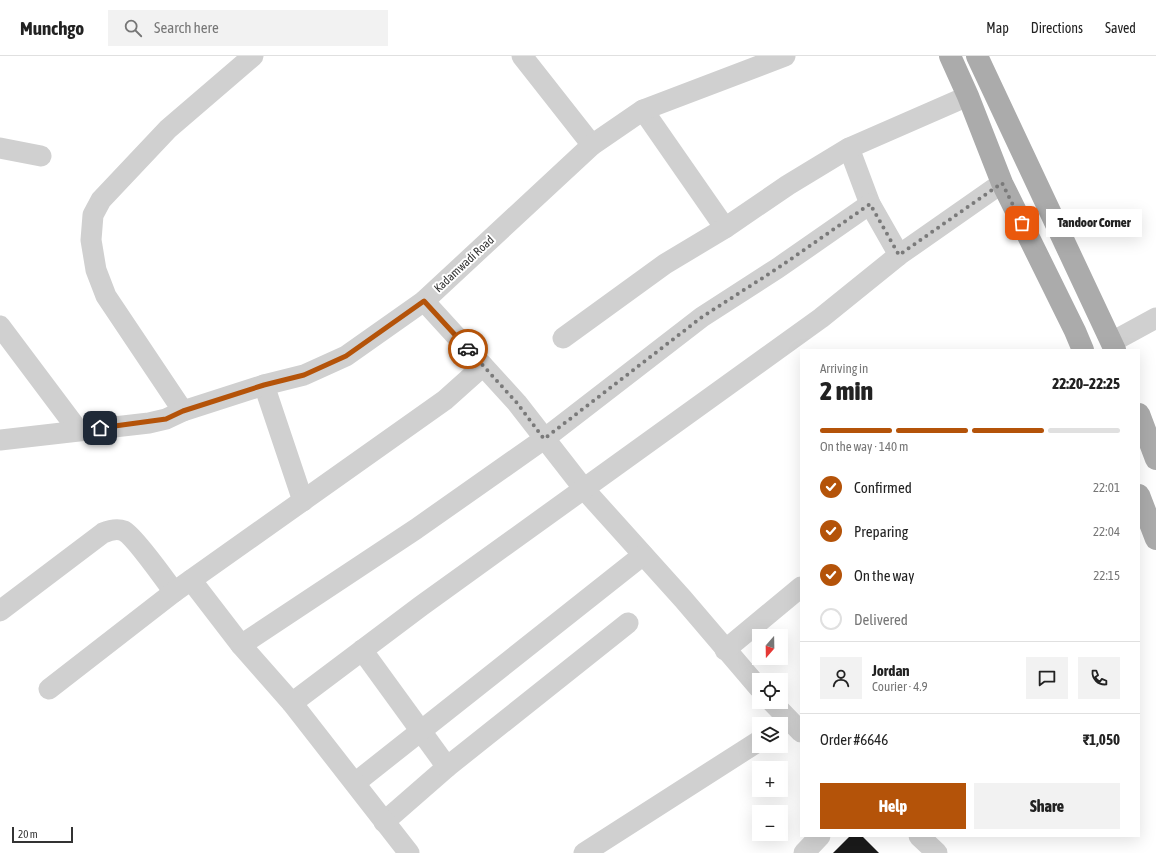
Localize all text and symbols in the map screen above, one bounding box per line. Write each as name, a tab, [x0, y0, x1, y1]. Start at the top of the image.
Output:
search box	[108, 10, 388, 46]
text: Munchgo	[20, 17, 84, 39]
icon: search	[122, 17, 144, 39]
text: Search here	[154, 19, 219, 36]
text: Map	[986, 20, 1009, 36]
text: Directions	[1031, 20, 1083, 36]
text: Saved	[1105, 20, 1136, 36]
pin	[1005, 206, 1039, 240]
callout: Tandoor Corner	[1046, 209, 1142, 237]
icon: bag	[1011, 212, 1033, 234]
text: Tandoor Corner	[1058, 215, 1130, 230]
street label: Kadamwadi Road	[431, 233, 497, 295]
courier	[448, 329, 488, 369]
icon: car	[457, 338, 479, 360]
text: Arriving in	[820, 361, 868, 376]
text: 22:20–22:25	[1052, 375, 1120, 392]
text: 2 min	[820, 376, 873, 406]
pin	[83, 411, 117, 445]
icon: home	[89, 417, 111, 439]
text: On the way · 140 m	[820, 439, 908, 454]
icon: check	[820, 476, 842, 498]
text: Confirmed	[854, 479, 912, 496]
text: 22:01	[1093, 480, 1120, 495]
icon: check	[820, 520, 842, 542]
text: Preparing	[854, 523, 908, 540]
text: 22:04	[1093, 524, 1120, 539]
icon: check	[820, 564, 842, 586]
text: On the way	[854, 567, 915, 584]
text: 22:15	[1093, 568, 1120, 583]
text: Delivered	[854, 611, 908, 628]
north arrow	[752, 629, 788, 665]
map controls	[752, 629, 788, 841]
button: person	[820, 657, 862, 699]
button: chat	[1026, 657, 1068, 699]
button: phone	[1078, 657, 1120, 699]
text: Jordan	[872, 662, 910, 679]
button: locate	[752, 673, 788, 709]
text: Courier · 4.9	[872, 679, 928, 694]
button: layers	[752, 717, 788, 753]
text: Order #6646	[820, 731, 888, 748]
text: ₹1,050	[1083, 731, 1120, 748]
button: +	[752, 761, 788, 797]
button: Help	[820, 783, 966, 829]
button: Share	[974, 783, 1120, 829]
button: −	[752, 805, 788, 841]
scale bar	[12, 825, 73, 844]
text: 20 m	[18, 828, 38, 840]

